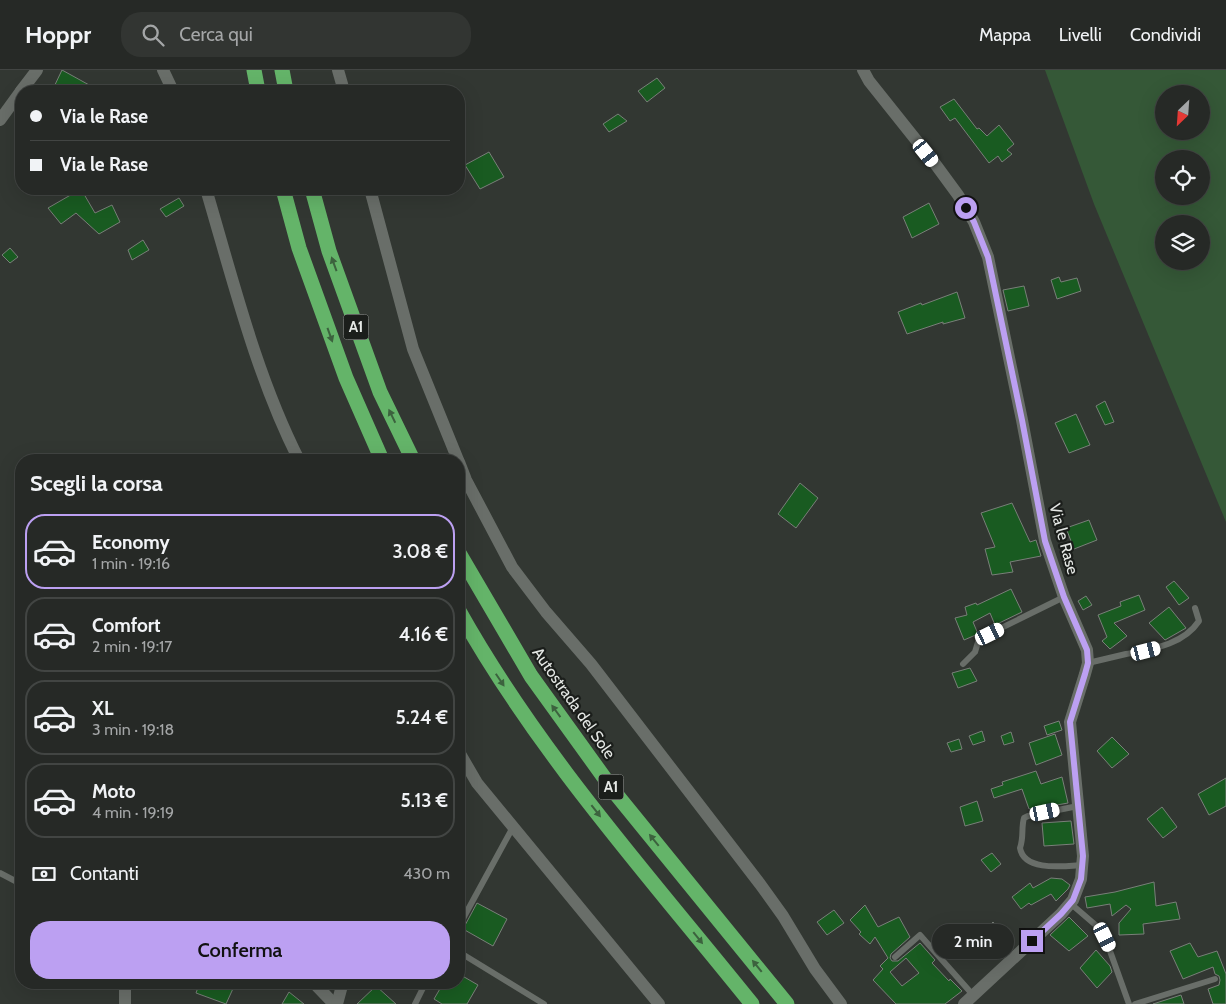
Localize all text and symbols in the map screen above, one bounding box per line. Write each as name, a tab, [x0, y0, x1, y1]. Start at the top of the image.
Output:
search box	[121, 12, 471, 57]
text: Hoppr	[25, 20, 91, 49]
icon: search	[139, 21, 167, 49]
text: Cerca qui	[179, 23, 253, 46]
text: Mappa	[979, 24, 1031, 46]
text: Livelli	[1059, 24, 1102, 46]
text: Condividi	[1130, 24, 1201, 46]
north arrow	[1155, 85, 1210, 140]
map controls	[1155, 85, 1210, 270]
text: Via le Rase	[60, 105, 148, 128]
car	[910, 137, 941, 169]
button: locate	[1155, 150, 1210, 205]
text: Via le Rase	[60, 153, 148, 176]
route start	[955, 197, 977, 219]
button: layers	[1155, 215, 1210, 270]
one-way arrow	[330, 257, 337, 272]
road number: A1	[344, 314, 368, 340]
one-way arrow	[327, 328, 335, 343]
one-way arrow	[387, 409, 395, 423]
text: Scegli la corsa	[30, 470, 163, 497]
street label: Via le Rase	[1045, 501, 1083, 577]
icon: car	[32, 529, 77, 574]
text: Economy	[92, 531, 170, 554]
text: 3.08 €	[392, 540, 448, 563]
text: 1 min · 19:16	[92, 554, 170, 573]
icon: car	[32, 612, 77, 657]
text: Comfort	[92, 614, 161, 637]
car	[973, 621, 1006, 647]
text: 4.16 €	[399, 623, 448, 646]
text: 2 min · 19:17	[92, 637, 172, 656]
car	[1129, 640, 1162, 662]
street label: Autostrada del Sole	[529, 644, 619, 762]
one-way arrow	[495, 673, 505, 687]
icon: car	[32, 695, 77, 740]
text: XL	[92, 697, 113, 720]
one-way arrow	[551, 704, 561, 718]
text: 5.24 €	[396, 706, 448, 729]
text: 3 min · 19:18	[92, 720, 174, 739]
road number: A1	[598, 774, 624, 800]
icon: car	[32, 778, 77, 823]
text: Moto	[92, 780, 136, 803]
text: 5.13 €	[400, 789, 448, 812]
car	[1028, 802, 1061, 822]
text: 4 min · 19:19	[92, 803, 174, 822]
one-way arrow	[590, 804, 601, 817]
one-way arrow	[649, 834, 660, 846]
icon: cash	[30, 860, 58, 888]
text: Contanti	[70, 862, 139, 885]
text: 430 m	[403, 864, 450, 883]
car	[1091, 920, 1118, 954]
button: Conferma	[30, 921, 450, 979]
callout: 2 min	[932, 924, 1014, 958]
route end	[1021, 930, 1043, 952]
one-way arrow	[692, 931, 703, 944]
text: 2 min	[954, 932, 992, 951]
one-way arrow	[751, 960, 762, 973]

